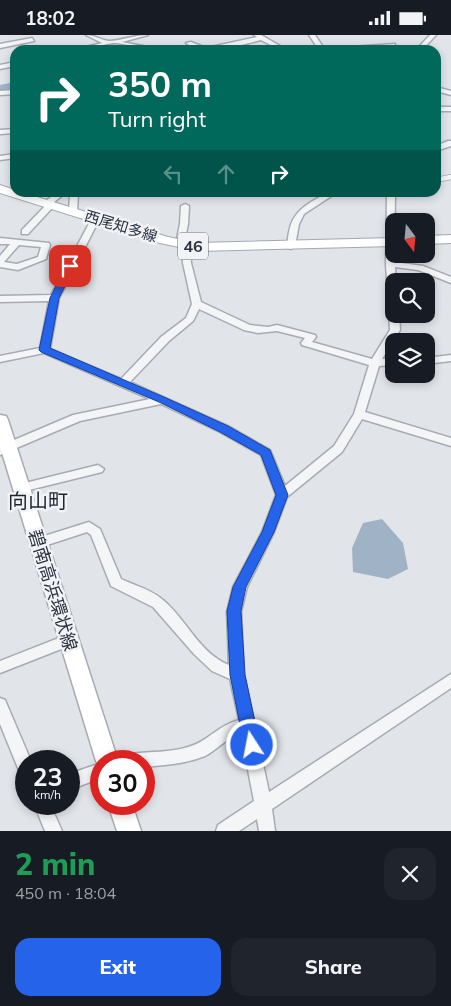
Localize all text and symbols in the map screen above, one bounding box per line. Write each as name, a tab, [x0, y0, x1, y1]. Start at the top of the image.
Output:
text: 18:02	[25, 6, 75, 30]
text: 350 m	[108, 62, 212, 106]
icon: right	[25, 65, 90, 130]
text: Turn right	[108, 105, 206, 133]
icon: left	[159, 160, 187, 188]
icon: ahead	[212, 160, 240, 188]
icon: right	[265, 160, 293, 188]
street label: 西尾知多線	[82, 206, 160, 246]
north arrow	[385, 213, 435, 263]
map controls	[385, 213, 435, 383]
road number: 46	[178, 233, 208, 260]
pin	[49, 245, 91, 287]
icon: arrive	[56, 252, 84, 280]
button: search	[385, 273, 435, 323]
button: layers	[385, 333, 435, 383]
district label: 向山町	[8, 488, 68, 513]
street label: 碧南高浜環状線	[24, 526, 82, 654]
position arrow	[225, 718, 277, 770]
speed limit sign: 30	[90, 750, 155, 815]
text: 23	[32, 761, 63, 792]
text: km/h	[34, 787, 61, 802]
text: 2 min	[15, 845, 95, 883]
button: close	[384, 848, 436, 900]
text: 450 m · 18:04	[15, 883, 116, 903]
button: Exit	[15, 938, 221, 996]
button: Share	[231, 938, 436, 996]

